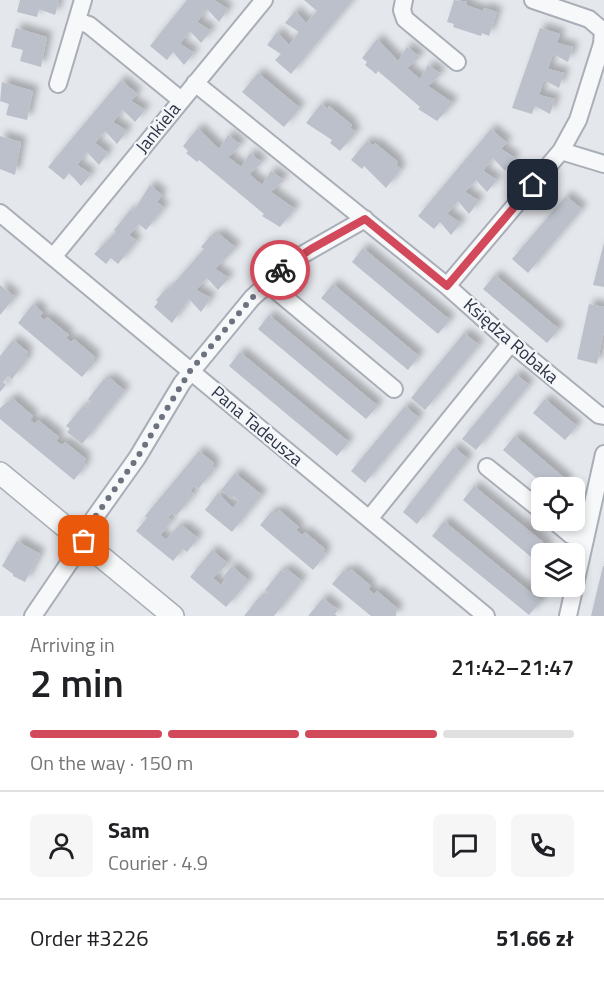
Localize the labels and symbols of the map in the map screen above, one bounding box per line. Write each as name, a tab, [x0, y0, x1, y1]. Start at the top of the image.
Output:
street label: Jankiela	[129, 96, 187, 159]
pin	[507, 159, 558, 210]
courier	[250, 240, 310, 300]
street label: Księdza Robaka	[458, 291, 565, 390]
street label: Pana Tadeusza	[205, 379, 309, 472]
pin	[58, 515, 109, 566]

